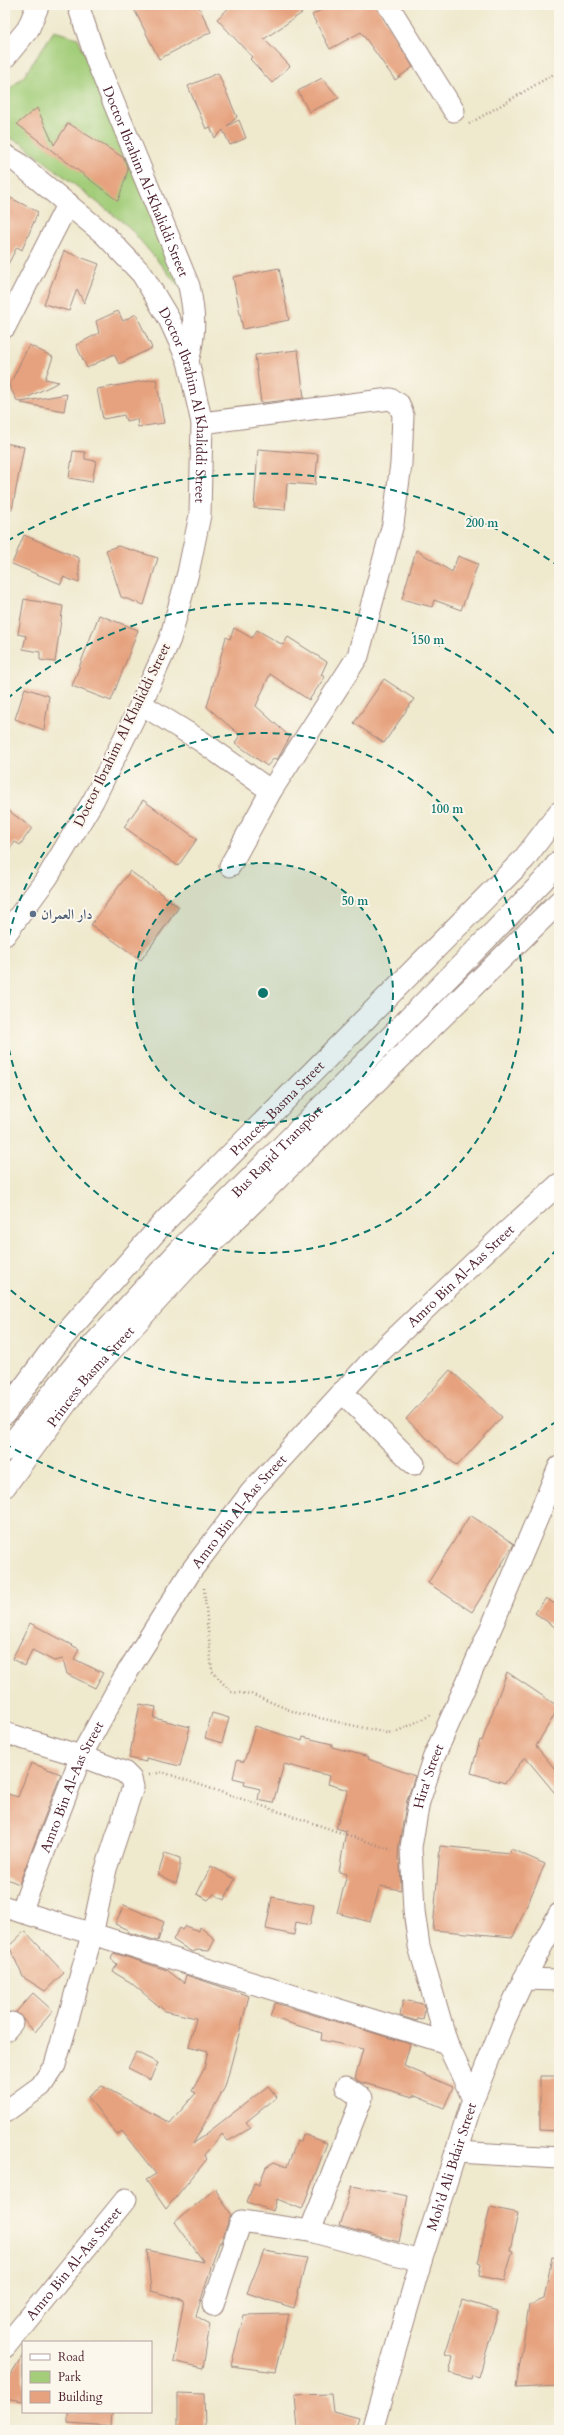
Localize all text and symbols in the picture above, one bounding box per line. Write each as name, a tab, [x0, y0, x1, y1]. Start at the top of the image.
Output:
street label: Doctor Ibrahim Al-Khaliddi Street	[98, 83, 194, 280]
street label: Doctor Ibrahim Al Khaliddi Street	[154, 303, 212, 504]
text: 200 m	[466, 515, 499, 531]
text: 150 m	[412, 632, 445, 648]
street label: Doctor Ibrahim Al Khaliddi Street	[69, 640, 175, 830]
text: 100 m	[431, 801, 464, 817]
text: 50 m	[342, 893, 369, 909]
place label: دار العمران	[41, 905, 93, 924]
marker: دار العمران	[28, 909, 38, 919]
centre of rings	[256, 986, 270, 1000]
street label: Princess Basma Street	[225, 1056, 329, 1160]
street label: Bus Rapid Transport	[227, 1100, 327, 1201]
street label: Amro Bin Al-Aas Street	[403, 1220, 519, 1331]
street label: Princess Basma Street	[42, 1321, 139, 1431]
street label: Amro Bin Al-Aas Street	[187, 1450, 291, 1572]
street label: Amro Bin Al-Aas Street	[35, 1717, 108, 1855]
street label: Hira' Street	[408, 1740, 448, 1810]
street label: Moh'd Ali Bdair Street	[422, 2100, 481, 2233]
street label: Amro Bin Al-Aas Street	[21, 2202, 126, 2324]
legend	[22, 2341, 152, 2413]
text: Road	[58, 2349, 85, 2365]
text: Park	[58, 2369, 82, 2385]
text: Building	[58, 2389, 103, 2405]

